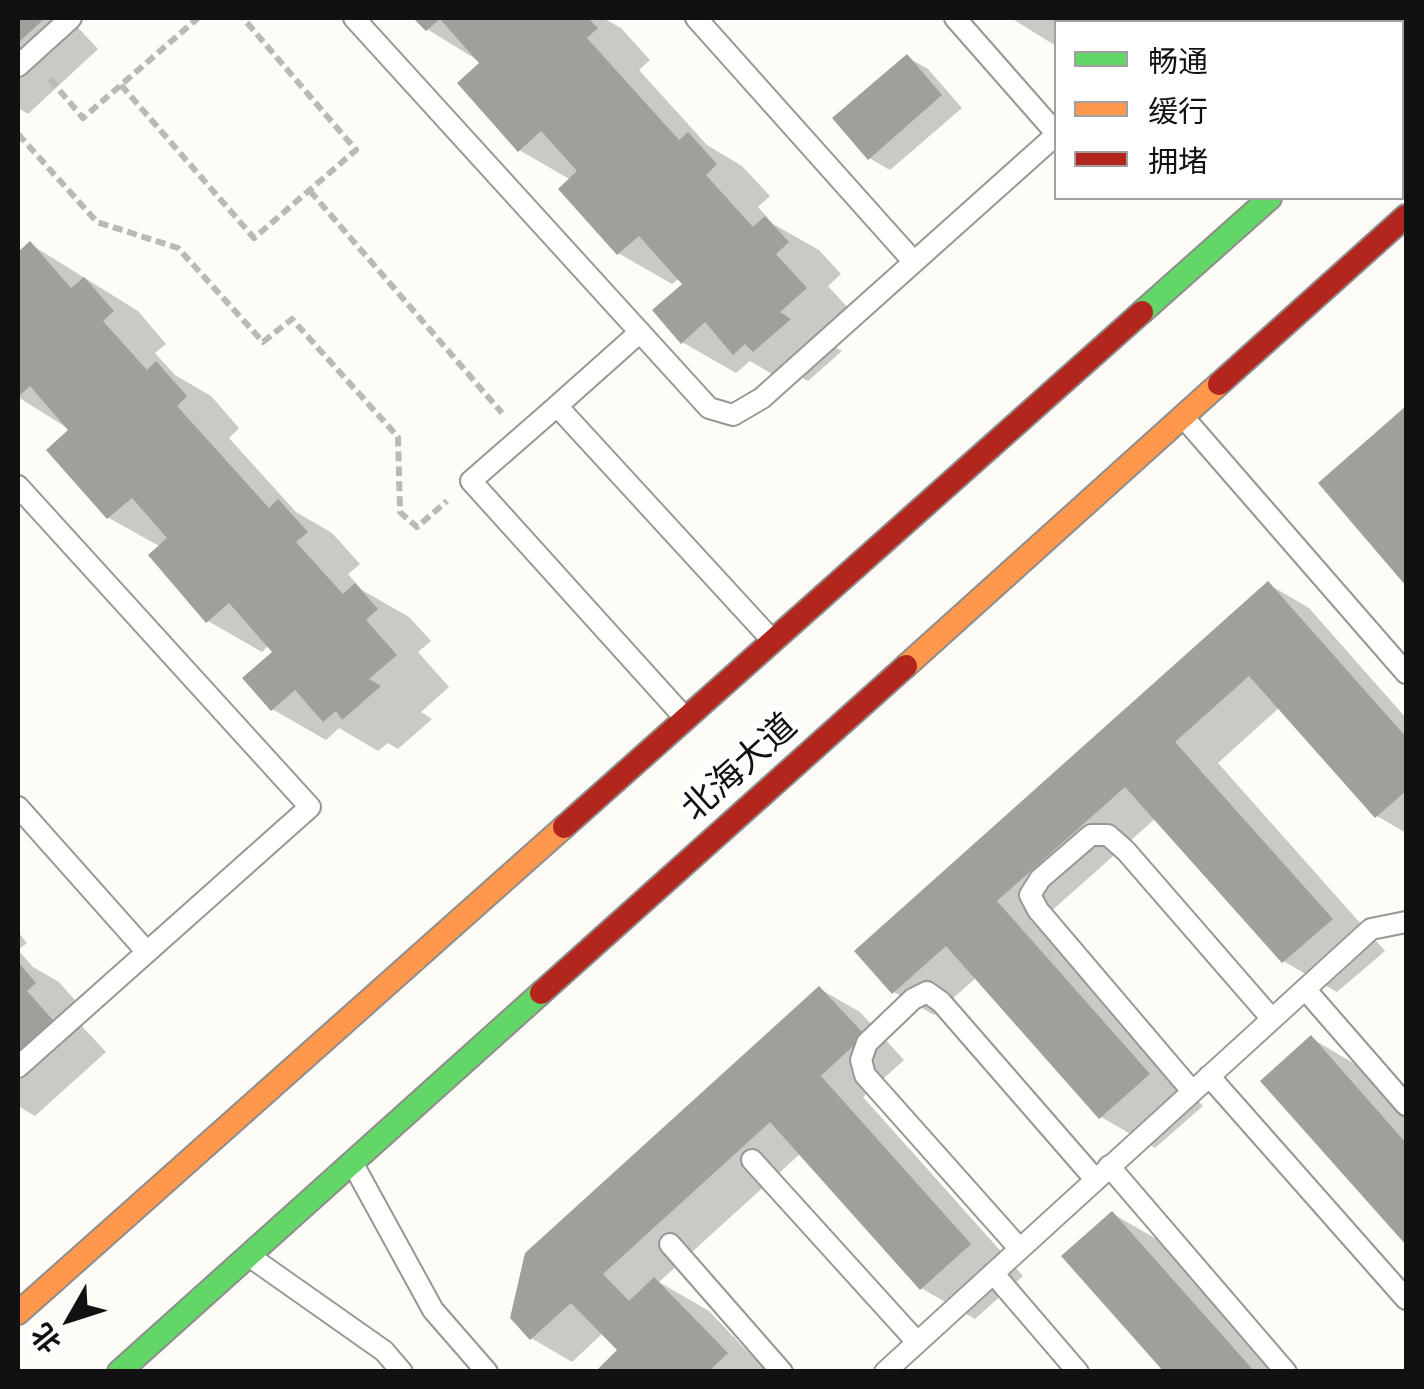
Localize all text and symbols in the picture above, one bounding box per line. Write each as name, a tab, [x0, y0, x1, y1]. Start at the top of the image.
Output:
legend	[1054, 20, 1404, 200]
text: 畅通	[1148, 44, 1208, 80]
text: 缓行	[1148, 94, 1208, 130]
text: 拥堵	[1148, 144, 1208, 180]
street label: 北海大道	[674, 706, 806, 830]
north arrow	[20, 1269, 120, 1369]
text: 北	[25, 1317, 68, 1359]

